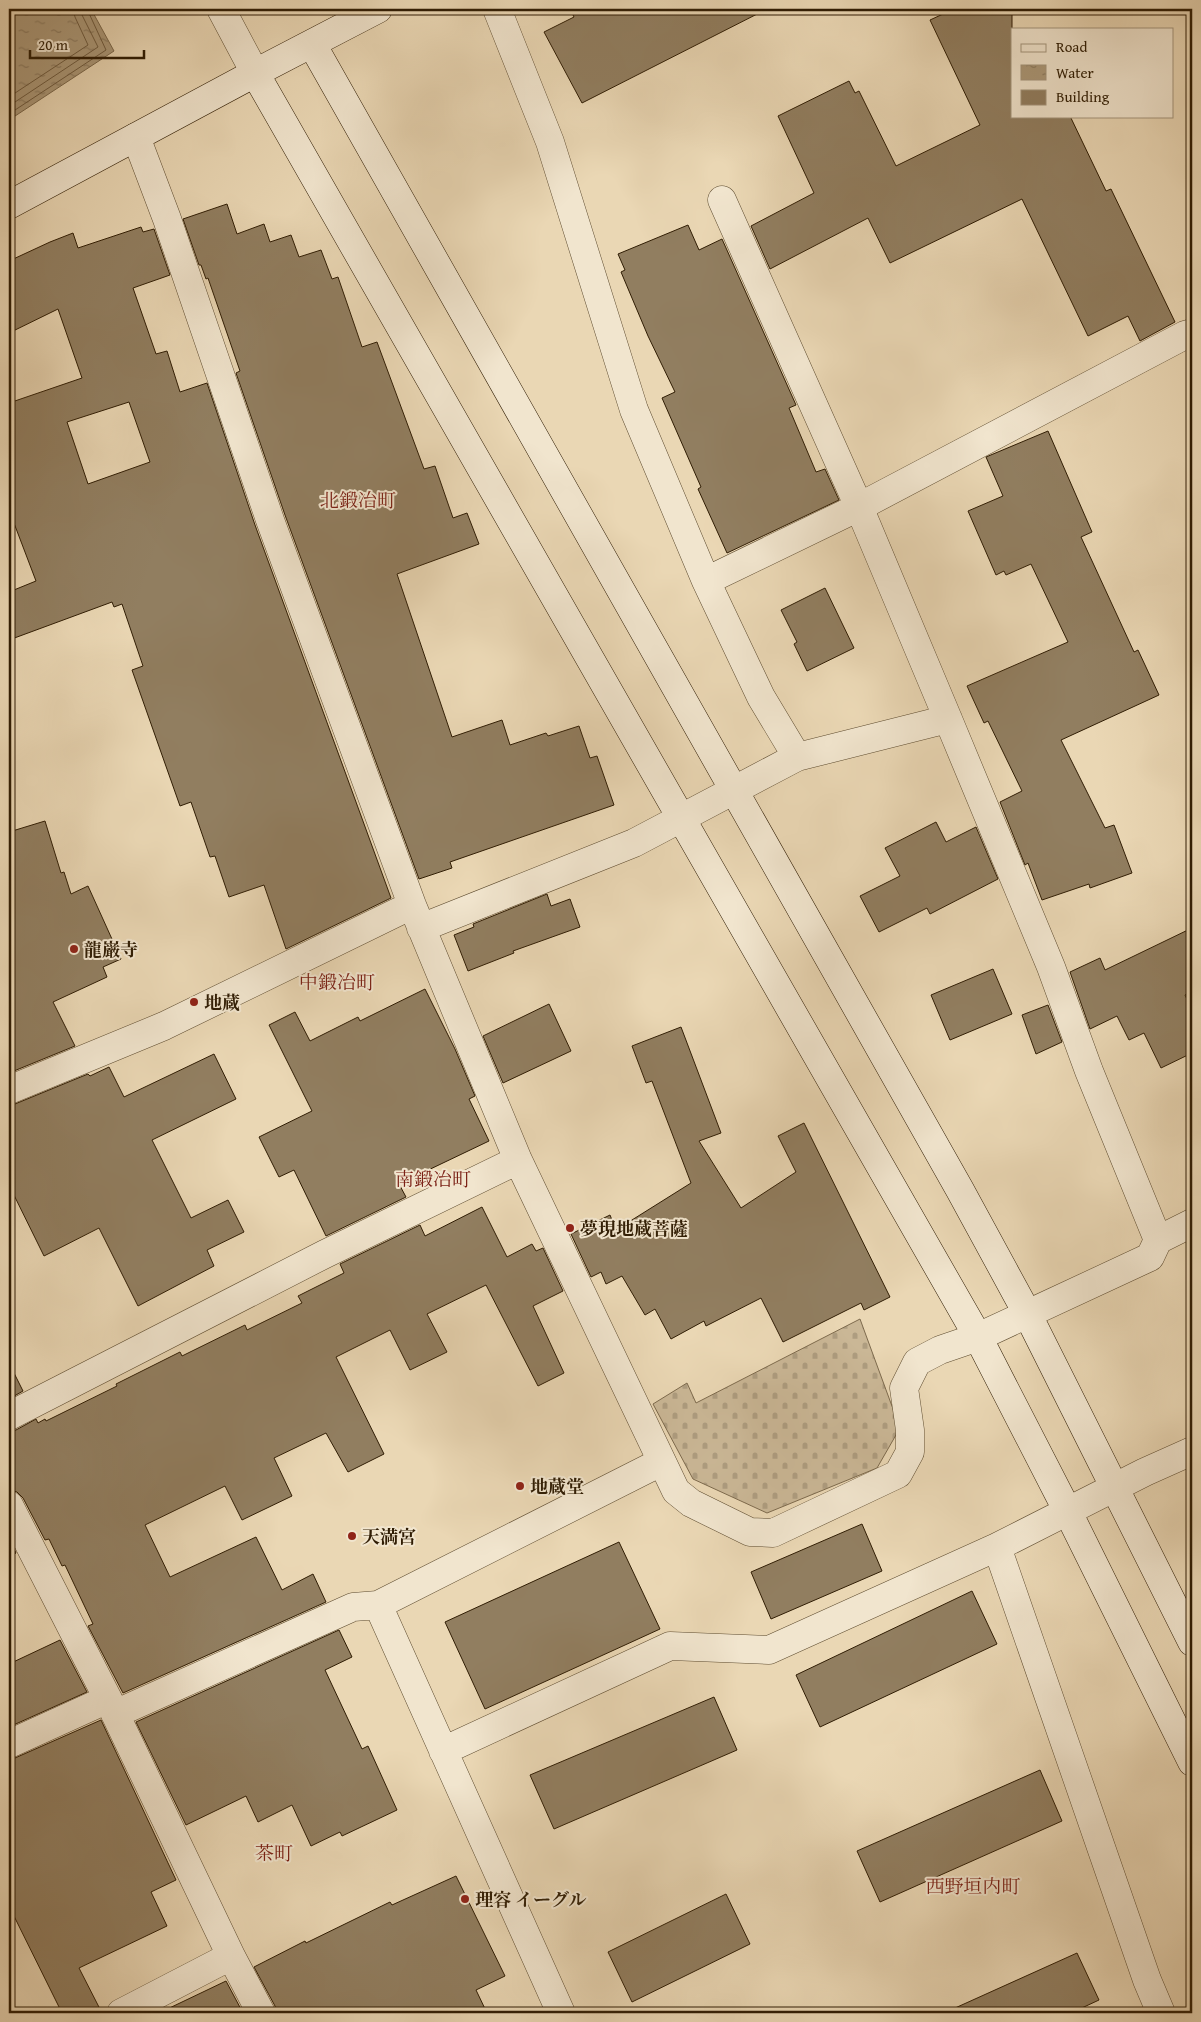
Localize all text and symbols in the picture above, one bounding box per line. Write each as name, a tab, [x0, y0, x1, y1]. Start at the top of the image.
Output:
scale bar	[30, 28, 144, 60]
legend	[1011, 28, 1174, 118]
text: 20 m	[38, 34, 69, 55]
text: Road	[1056, 36, 1087, 57]
text: Water	[1056, 62, 1094, 83]
text: Building	[1056, 86, 1110, 107]
district label: 北鍛冶町	[320, 486, 396, 514]
place label: 龍巌寺	[84, 936, 138, 963]
marker: 龍巌寺	[68, 943, 80, 955]
district label: 中鍛冶町	[299, 968, 375, 996]
place label: 地蔵	[204, 989, 240, 1016]
marker: 地蔵	[188, 996, 200, 1008]
district label: 南鍛冶町	[395, 1165, 471, 1193]
place label: 夢現地蔵菩薩	[580, 1215, 688, 1242]
marker: 夢現地蔵菩薩	[564, 1222, 576, 1234]
place label: 地蔵堂	[530, 1473, 584, 1500]
marker: 地蔵堂	[514, 1480, 526, 1492]
place label: 天満宮	[362, 1523, 416, 1550]
marker: 天満宮	[346, 1530, 358, 1542]
district label: 茶町	[255, 1839, 293, 1867]
district label: 西野垣内町	[925, 1872, 1021, 1900]
place label: 理容 イーグル	[475, 1886, 586, 1913]
marker: 理容 イーグル	[459, 1893, 471, 1905]

